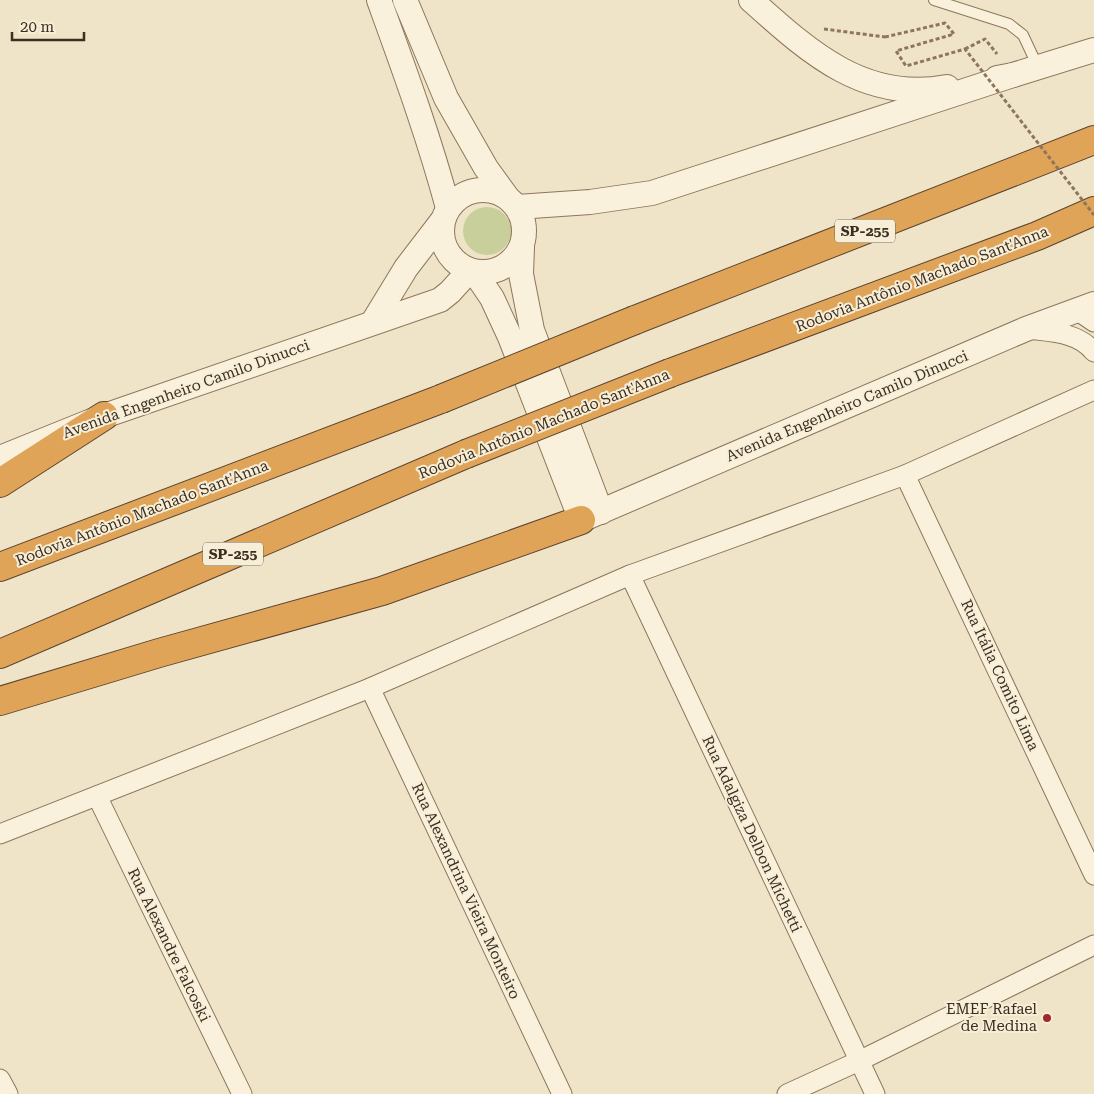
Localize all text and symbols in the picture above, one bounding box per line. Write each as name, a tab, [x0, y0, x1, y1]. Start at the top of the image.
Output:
scale bar	[12, 10, 85, 42]
text: 20 m	[20, 18, 55, 36]
road number: SP-255	[835, 220, 895, 242]
street label: Rodovia Antônio Machado Sant'Anna	[793, 222, 1051, 336]
street label: Avenida Engenheiro Camilo Dinucci	[60, 336, 312, 442]
street label: Avenida Engenheiro Camilo Dinucci	[723, 347, 971, 465]
street label: Rodovia Antônio Machado Sant'Anna	[416, 365, 672, 483]
street label: Rodovia Antônio Machado Sant'Anna	[13, 456, 271, 570]
road number: SP-255	[203, 542, 263, 566]
street label: Rua Itália Comito Lima	[957, 596, 1043, 754]
street label: Rua Adalgiza Delbon Michetti	[698, 733, 806, 935]
street label: Rua Alexandrina Vieira Monteiro	[408, 780, 524, 1002]
street label: Rua Alexandre Falcoski	[124, 865, 214, 1025]
place label: EMEF Rafael de Medina	[946, 1000, 1037, 1035]
marker: EMEF Rafael de Medina	[1041, 1012, 1053, 1024]

